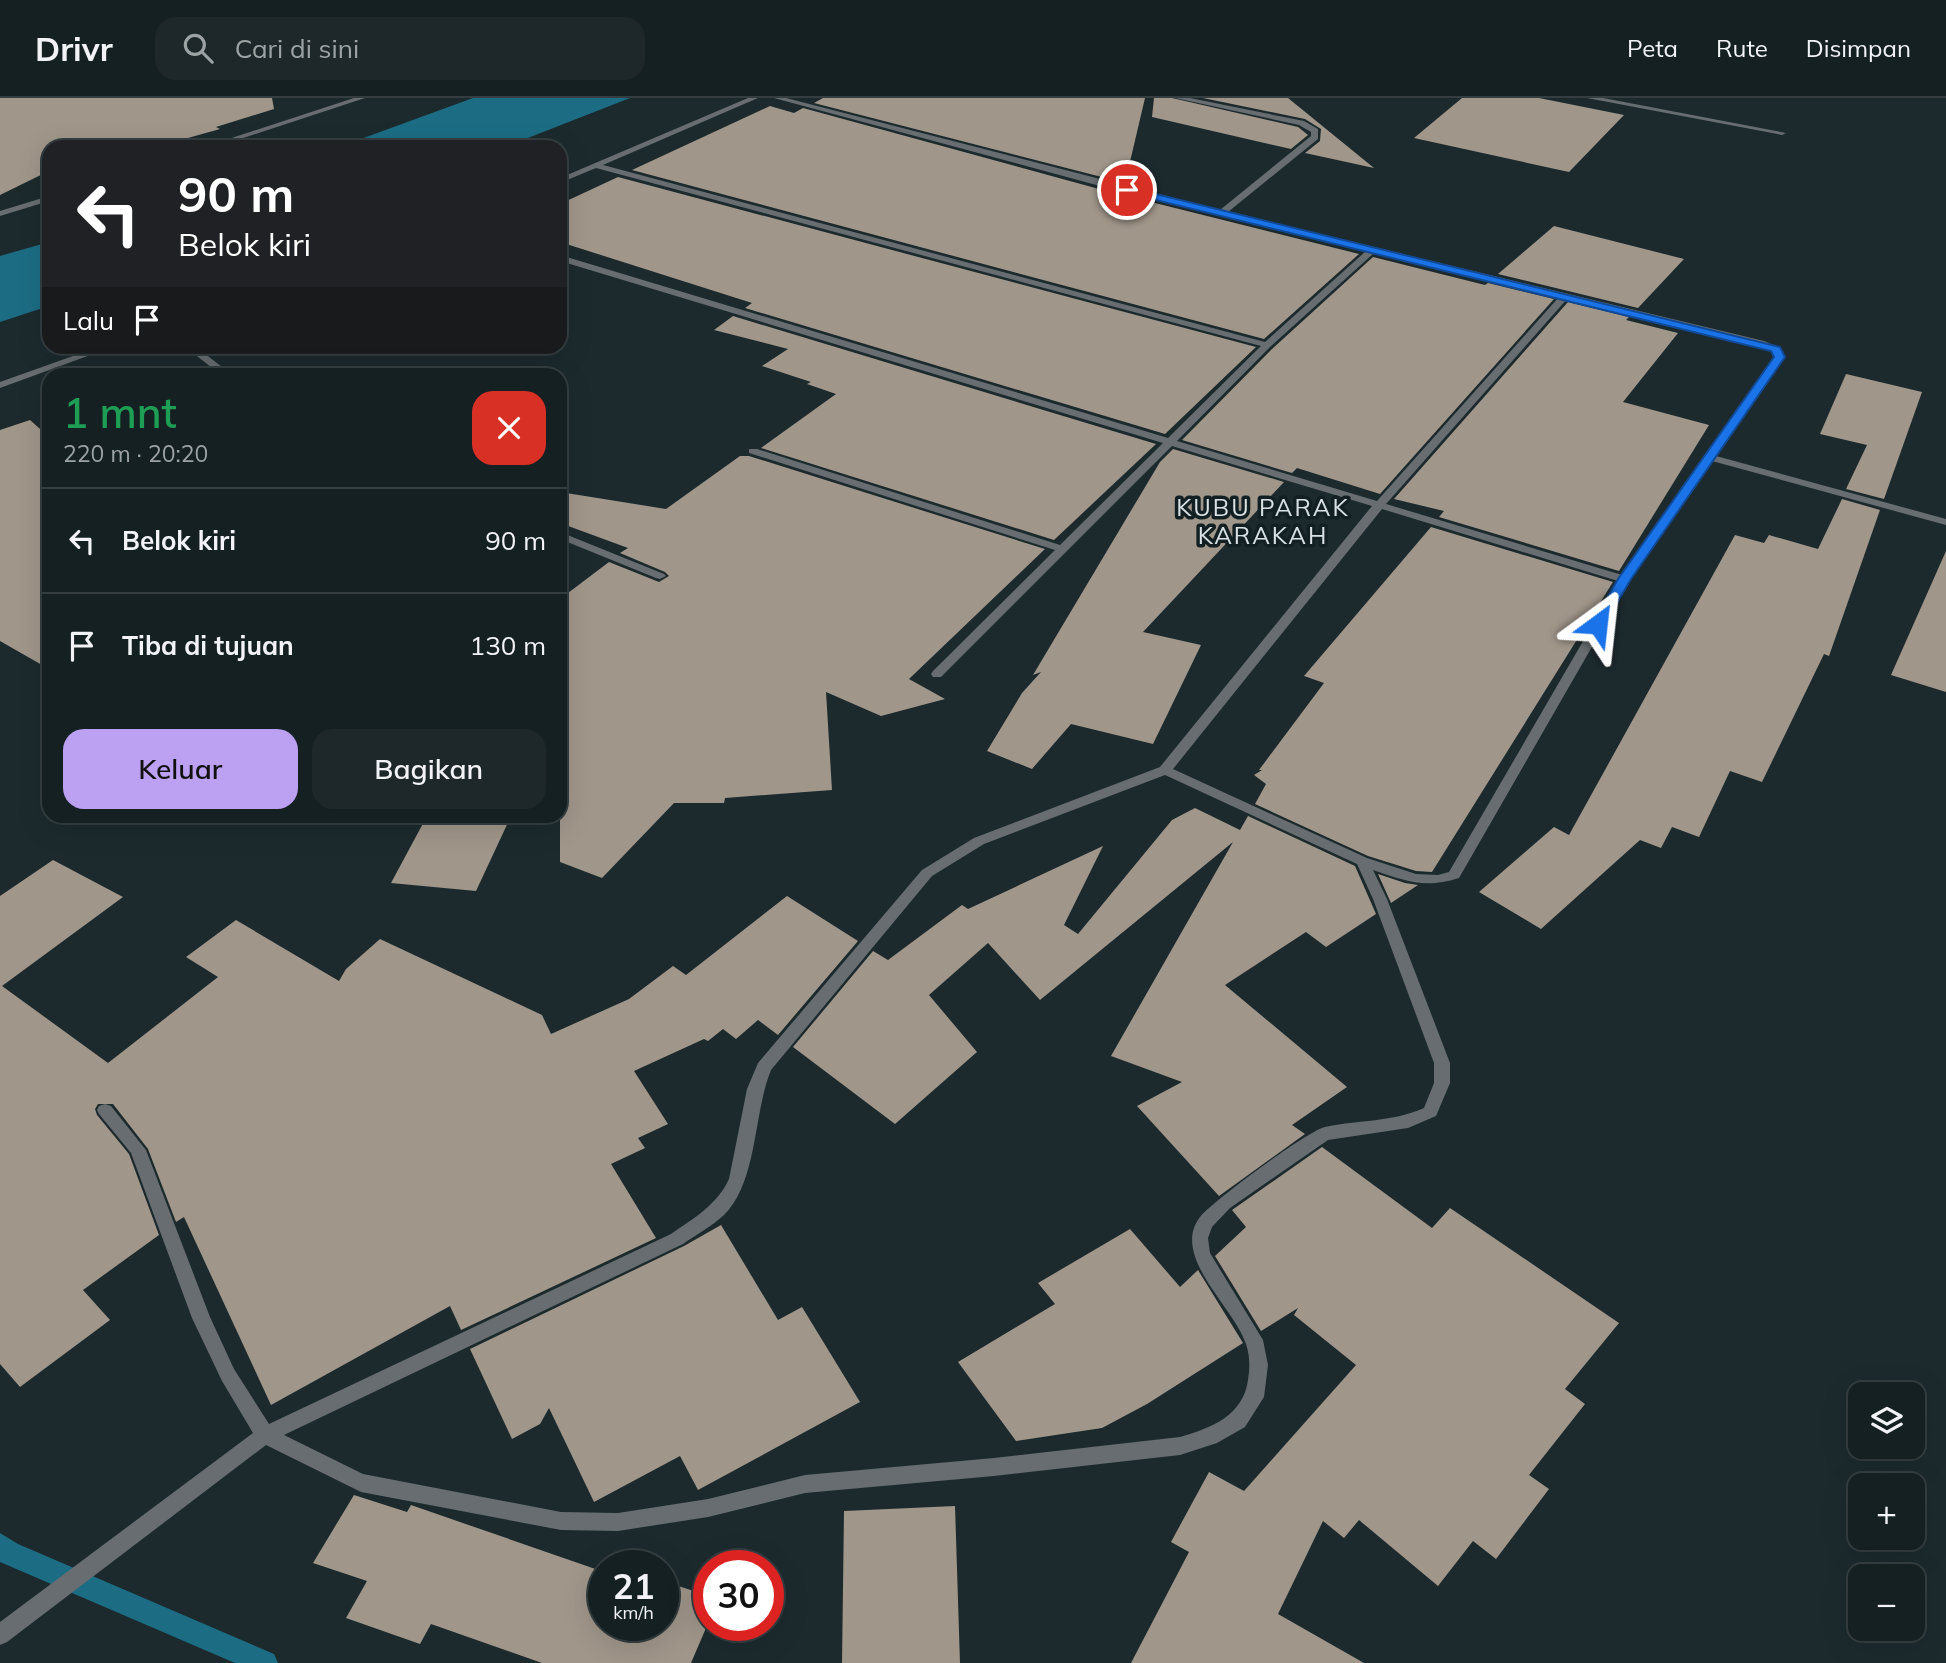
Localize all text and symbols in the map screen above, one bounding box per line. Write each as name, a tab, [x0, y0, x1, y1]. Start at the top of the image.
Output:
search box	[155, 17, 645, 80]
text: Drivr	[35, 28, 113, 69]
icon: search	[179, 29, 217, 67]
text: Cari di sini	[235, 32, 359, 65]
text: Peta	[1627, 33, 1678, 63]
text: Rute	[1716, 33, 1768, 63]
text: Disimpan	[1806, 33, 1911, 63]
pin	[1097, 160, 1157, 220]
text: 90 m	[178, 163, 294, 224]
icon: left	[63, 168, 154, 259]
icon: arrive	[1108, 171, 1146, 209]
text: Belok kiri	[178, 224, 311, 264]
icon: arrive	[128, 301, 166, 339]
text: Lalu	[63, 304, 114, 337]
text: 1 mnt	[63, 386, 177, 439]
button: close	[472, 391, 546, 465]
text: 220 m · 20:20	[63, 439, 208, 468]
district label: KUBU PARAK KARAKAH	[1176, 492, 1350, 550]
icon: left	[63, 522, 101, 560]
text: Belok kiri	[122, 524, 236, 557]
text: 90 m	[485, 524, 546, 557]
position arrow	[1561, 587, 1635, 661]
icon: arrive	[63, 627, 101, 665]
text: Tiba di tujuan	[122, 629, 294, 662]
text: 130 m	[470, 629, 546, 662]
button: Keluar	[63, 729, 298, 809]
button: Bagikan	[312, 729, 546, 809]
map controls	[1848, 1382, 1925, 1641]
button: layers	[1848, 1382, 1925, 1459]
button: +	[1848, 1473, 1925, 1550]
speed limit sign: 30	[693, 1550, 784, 1641]
text: 21	[612, 1564, 655, 1608]
button: −	[1848, 1564, 1925, 1641]
text: km/h	[613, 1601, 654, 1624]

